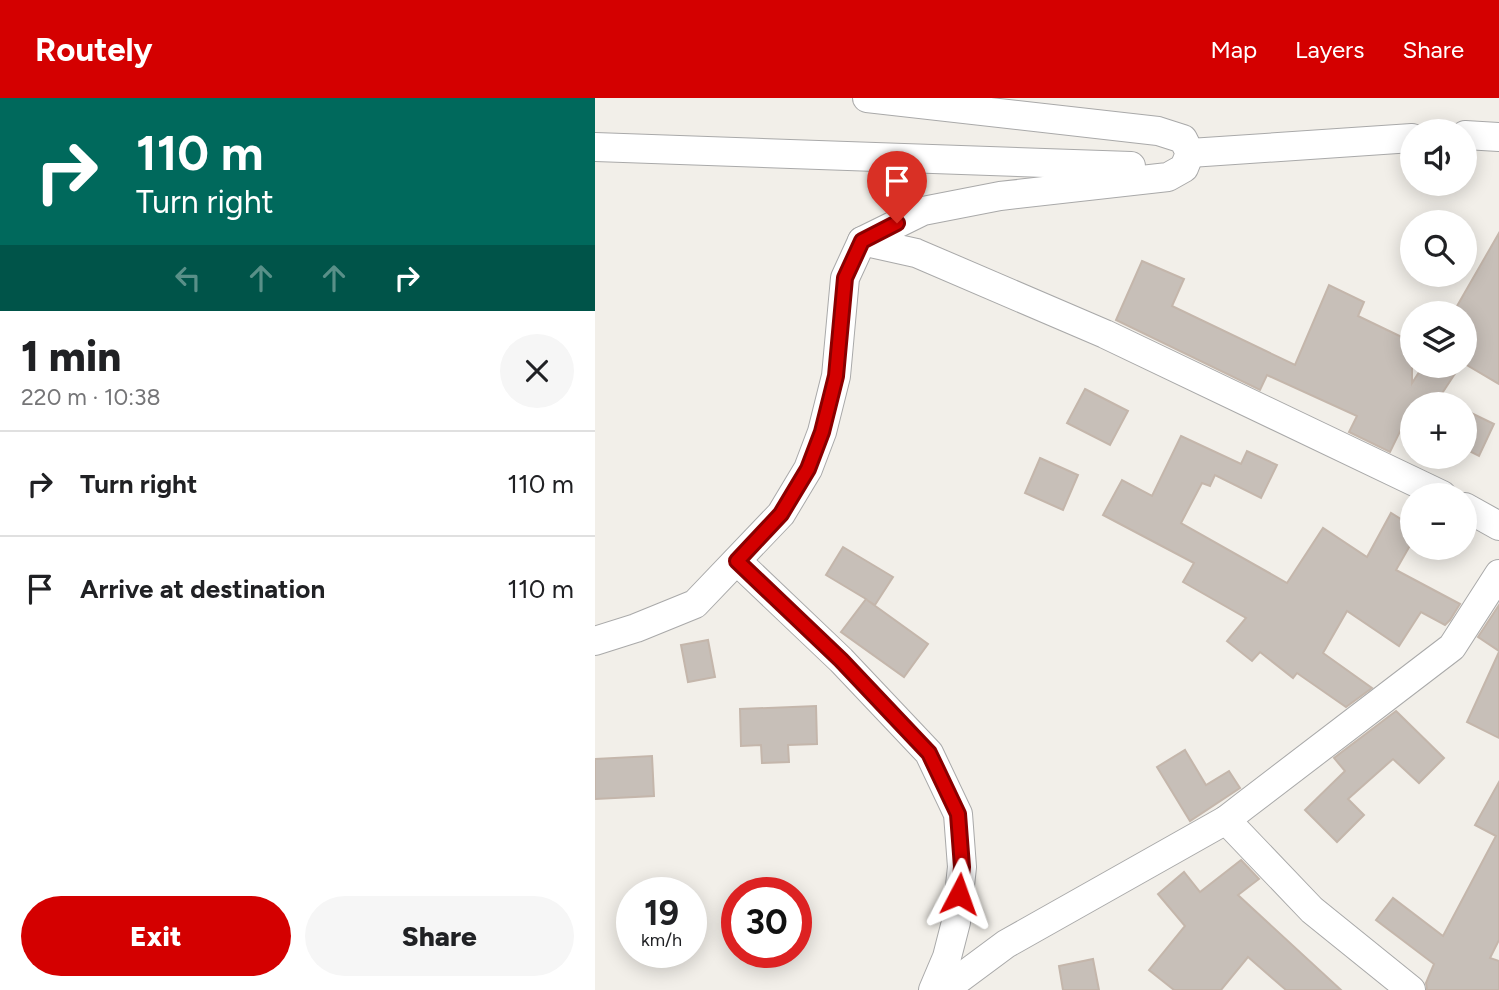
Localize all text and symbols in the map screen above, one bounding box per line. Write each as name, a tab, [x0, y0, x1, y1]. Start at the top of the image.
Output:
text: Routely	[35, 30, 153, 69]
text: Map	[1210, 35, 1257, 64]
text: Layers	[1295, 35, 1364, 64]
text: Share	[1402, 35, 1464, 64]
map controls	[1400, 119, 1477, 560]
button: sound	[1400, 119, 1477, 196]
text: 110 m	[136, 123, 264, 182]
icon: right	[21, 126, 112, 217]
pin	[867, 151, 927, 223]
icon: arrive	[878, 162, 916, 200]
text: Turn right	[136, 183, 274, 221]
button: search	[1400, 210, 1477, 287]
icon: left	[169, 259, 207, 297]
icon: ahead	[242, 259, 280, 297]
icon: ahead	[315, 259, 353, 297]
icon: right	[388, 259, 426, 297]
button: layers	[1400, 301, 1477, 378]
text: 1 min	[21, 331, 121, 382]
button: close	[500, 334, 574, 408]
text: 220 m · 10:38	[21, 383, 161, 411]
button: +	[1400, 392, 1477, 469]
icon: right	[21, 465, 59, 503]
text: Turn right	[80, 468, 197, 500]
text: 110 m	[507, 468, 574, 500]
button: −	[1400, 483, 1477, 560]
icon: arrive	[21, 570, 59, 608]
text: Arrive at destination	[80, 573, 325, 605]
text: 110 m	[507, 573, 574, 605]
position arrow	[922, 857, 996, 931]
speed limit sign: 30	[721, 877, 812, 968]
text: 19	[644, 892, 679, 934]
button: Exit	[21, 896, 291, 976]
button: Share	[305, 896, 574, 976]
text: km/h	[641, 929, 682, 951]

